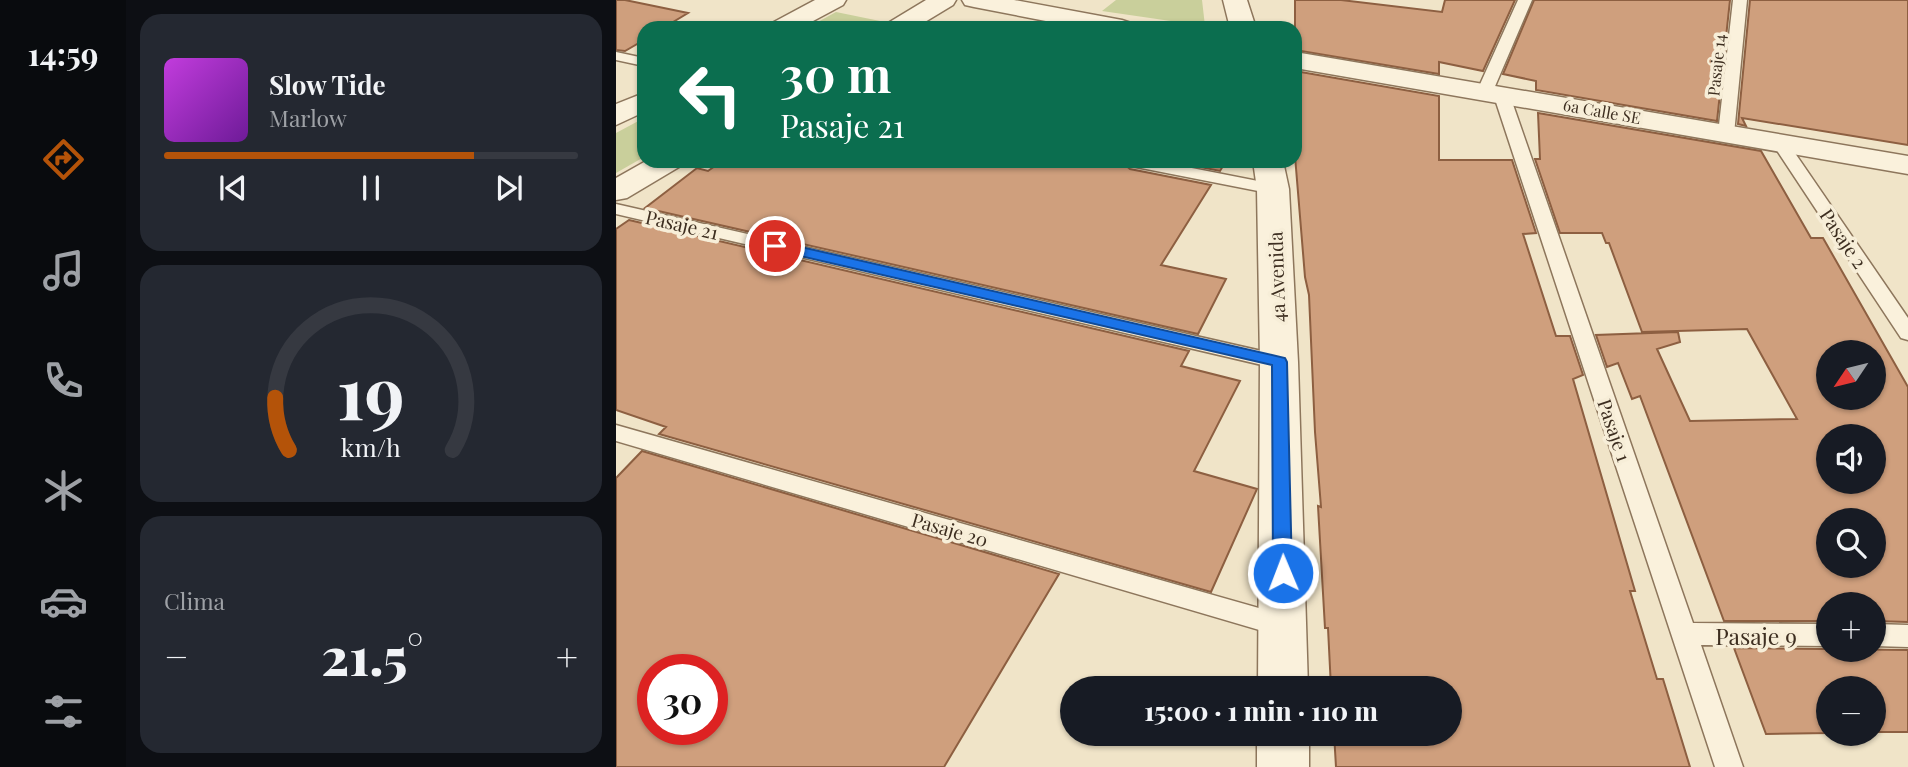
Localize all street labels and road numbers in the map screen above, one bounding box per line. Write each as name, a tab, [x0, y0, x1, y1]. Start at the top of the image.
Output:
street label: Pasaje 14	[1702, 33, 1730, 97]
street label: 6a Calle SE	[1562, 94, 1642, 128]
street label: Pasaje 21	[643, 203, 721, 245]
street label: Pasaje 2	[1815, 203, 1873, 273]
street label: 4a Avenida	[1261, 231, 1291, 323]
street label: Pasaje 1	[1592, 395, 1638, 465]
street label: Pasaje 20	[909, 506, 991, 552]
street label: Pasaje 9	[1715, 620, 1797, 651]

